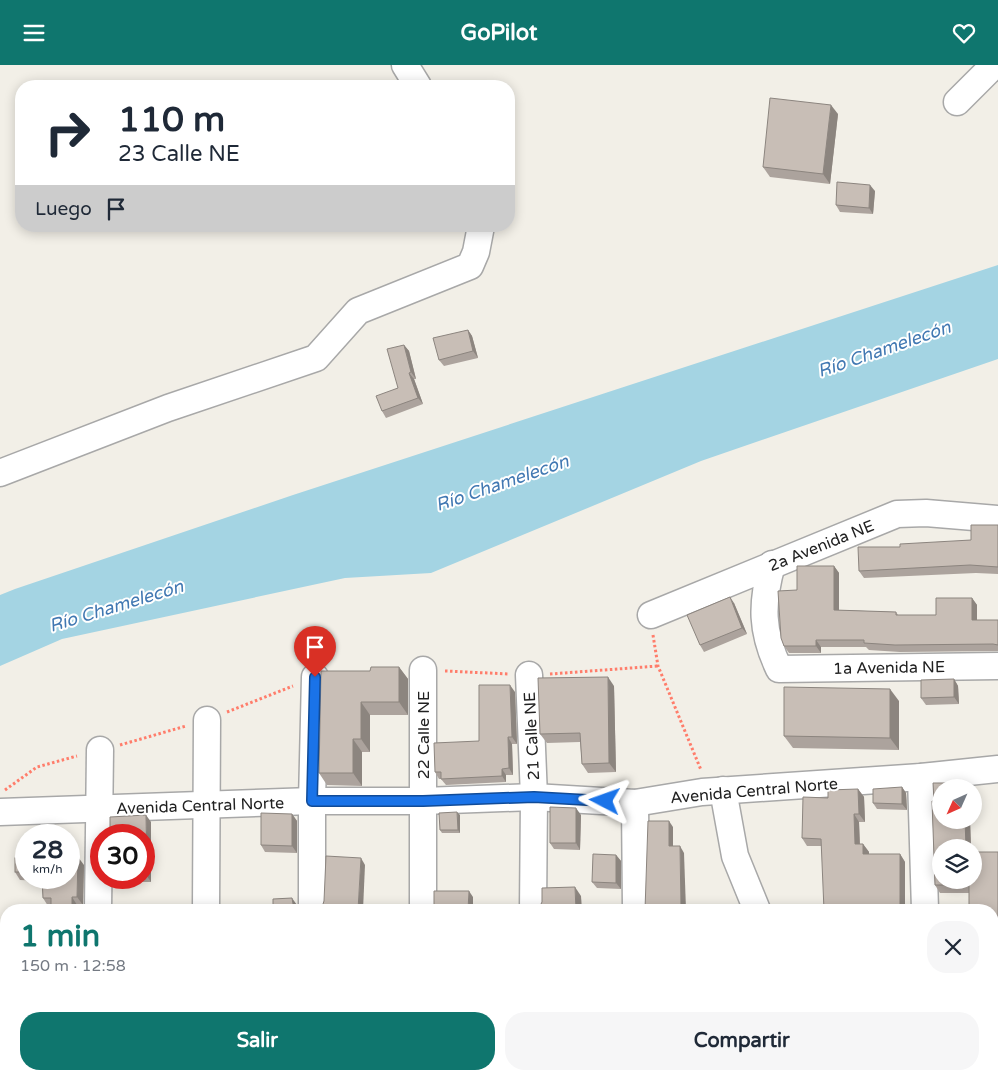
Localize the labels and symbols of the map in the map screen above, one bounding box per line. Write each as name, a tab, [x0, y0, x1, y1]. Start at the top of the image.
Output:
water label: Río Chamelecón	[815, 316, 954, 382]
water label: Río Chamelecón	[433, 450, 572, 516]
street label: 2a Avenida NE	[766, 516, 877, 576]
water label: Río Chamelecón	[46, 575, 187, 637]
pin	[294, 626, 336, 677]
street label: 1a Avenida NE	[833, 657, 945, 679]
street label: 22 Calle NE	[414, 691, 434, 779]
street label: 21 Calle NE	[520, 691, 544, 781]
position arrow	[578, 774, 630, 826]
street label: Avenida Central Norte	[669, 774, 839, 808]
north arrow	[932, 779, 982, 829]
street label: Avenida Central Norte	[116, 793, 284, 819]
speed limit sign: 30	[90, 824, 155, 889]

